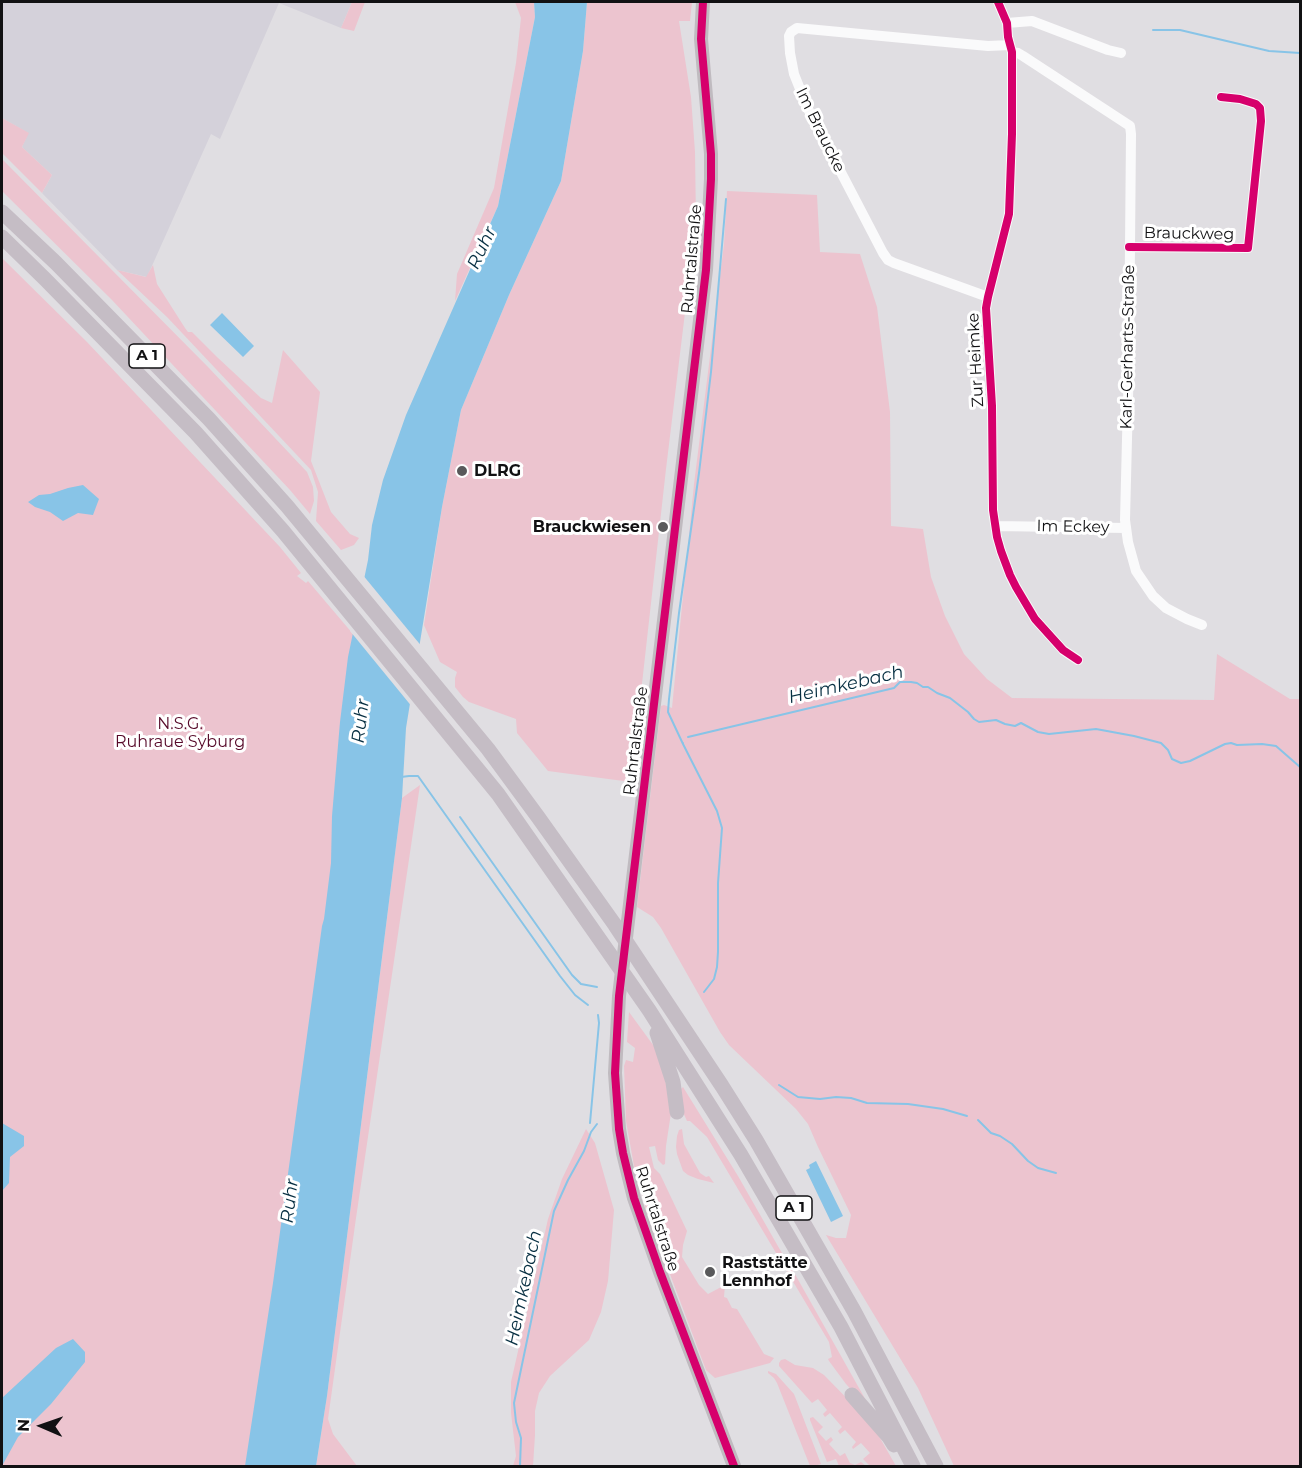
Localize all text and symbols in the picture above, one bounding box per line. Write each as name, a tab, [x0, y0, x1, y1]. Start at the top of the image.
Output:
street label: Im Braucke	[791, 85, 849, 175]
street label: Ruhrtalstraße	[678, 204, 706, 314]
water label: Ruhr	[463, 223, 501, 273]
street label: Brauckweg	[1144, 224, 1234, 244]
street label: Karl-Gerharts-Straße	[1117, 265, 1139, 429]
street label: Zur Heimke	[964, 312, 988, 408]
road number: A 1	[129, 344, 165, 368]
place label: DLRG	[474, 461, 521, 481]
marker: DLRG	[455, 464, 469, 478]
place label: Brauckwiesen	[533, 517, 651, 537]
street label: Im Eckey	[1036, 517, 1110, 537]
marker: Brauckwiesen	[656, 520, 670, 534]
water label: Heimkebach	[786, 661, 906, 709]
street label: Ruhrtalstraße	[620, 685, 652, 797]
water label: Ruhr	[348, 698, 374, 744]
park label: N.S.G. Ruhraue Syburg	[115, 714, 245, 752]
street label: Ruhrtalstraße	[631, 1164, 683, 1274]
water label: Ruhr	[277, 1178, 303, 1224]
road number: A 1	[776, 1196, 812, 1220]
water label: Heimkebach	[501, 1228, 547, 1348]
place label: Raststätte Lennhof	[722, 1253, 808, 1291]
marker: Raststätte Lennhof	[703, 1265, 717, 1279]
north arrow	[12, 1396, 72, 1456]
text: N	[14, 1419, 33, 1432]

